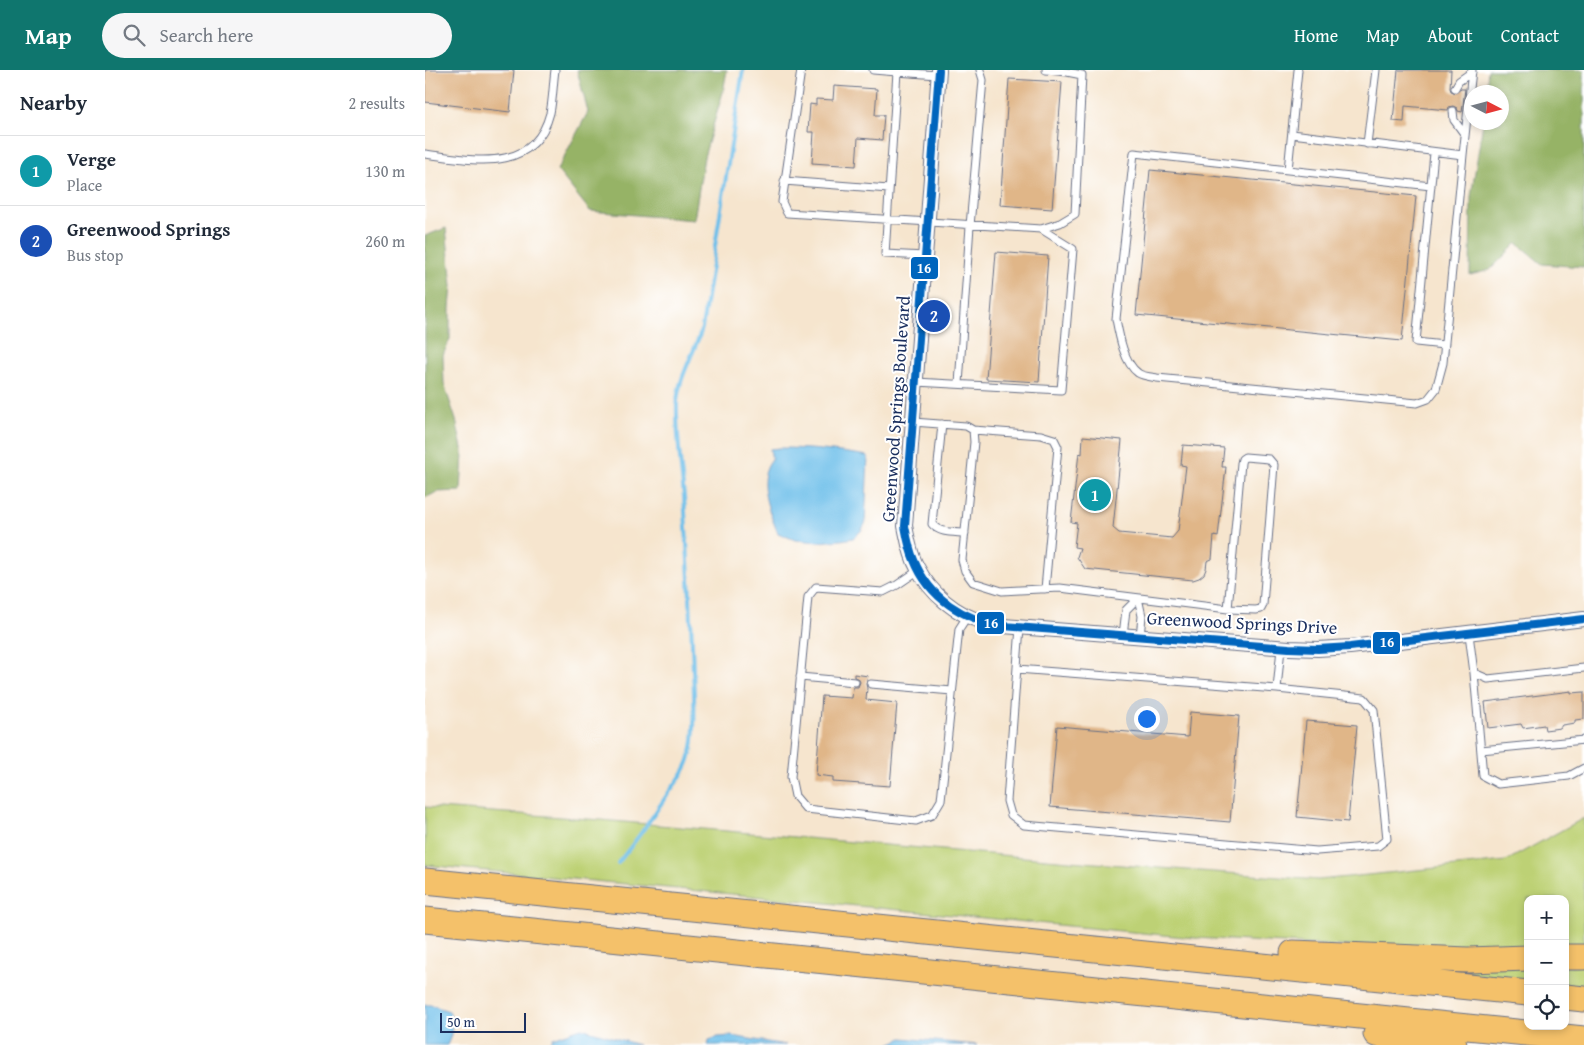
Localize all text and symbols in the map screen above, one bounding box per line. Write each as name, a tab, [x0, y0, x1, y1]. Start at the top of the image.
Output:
search box	[102, 13, 452, 58]
text: Map	[25, 18, 72, 53]
icon: search	[120, 21, 148, 49]
text: Search here	[160, 21, 253, 49]
text: Home	[1294, 22, 1338, 49]
text: Map	[1366, 22, 1399, 49]
text: About	[1427, 22, 1473, 49]
text: Contact	[1501, 22, 1559, 49]
north arrow	[1464, 85, 1509, 130]
text: Nearby	[20, 87, 87, 118]
text: 2 results	[348, 91, 405, 115]
text: Verge	[67, 145, 116, 173]
text: 1	[32, 159, 40, 183]
text: 130 m	[365, 159, 405, 183]
text: Place	[67, 173, 102, 197]
text: Greenwood Springs	[67, 215, 230, 243]
text: 2	[32, 229, 40, 253]
text: 260 m	[365, 229, 405, 253]
text: Bus stop	[67, 243, 123, 267]
line badge: 16	[910, 256, 939, 280]
text: 16	[917, 258, 931, 278]
street label: Greenwood Springs Boulevard	[874, 294, 917, 523]
pin: 2	[918, 297, 950, 335]
pin: 1	[1079, 476, 1111, 514]
street label: Greenwood Springs Drive	[1146, 604, 1338, 641]
line badge: 16	[976, 611, 1005, 635]
text: 16	[984, 613, 998, 633]
line badge: 16	[1372, 631, 1401, 655]
text: 16	[1380, 632, 1394, 652]
your location	[1134, 706, 1160, 732]
map controls	[1524, 895, 1569, 1030]
button: +	[1524, 895, 1569, 940]
button: −	[1524, 940, 1569, 985]
button: locate	[1524, 985, 1569, 1030]
scale bar	[440, 1010, 526, 1033]
text: 50 m	[447, 1012, 475, 1032]

